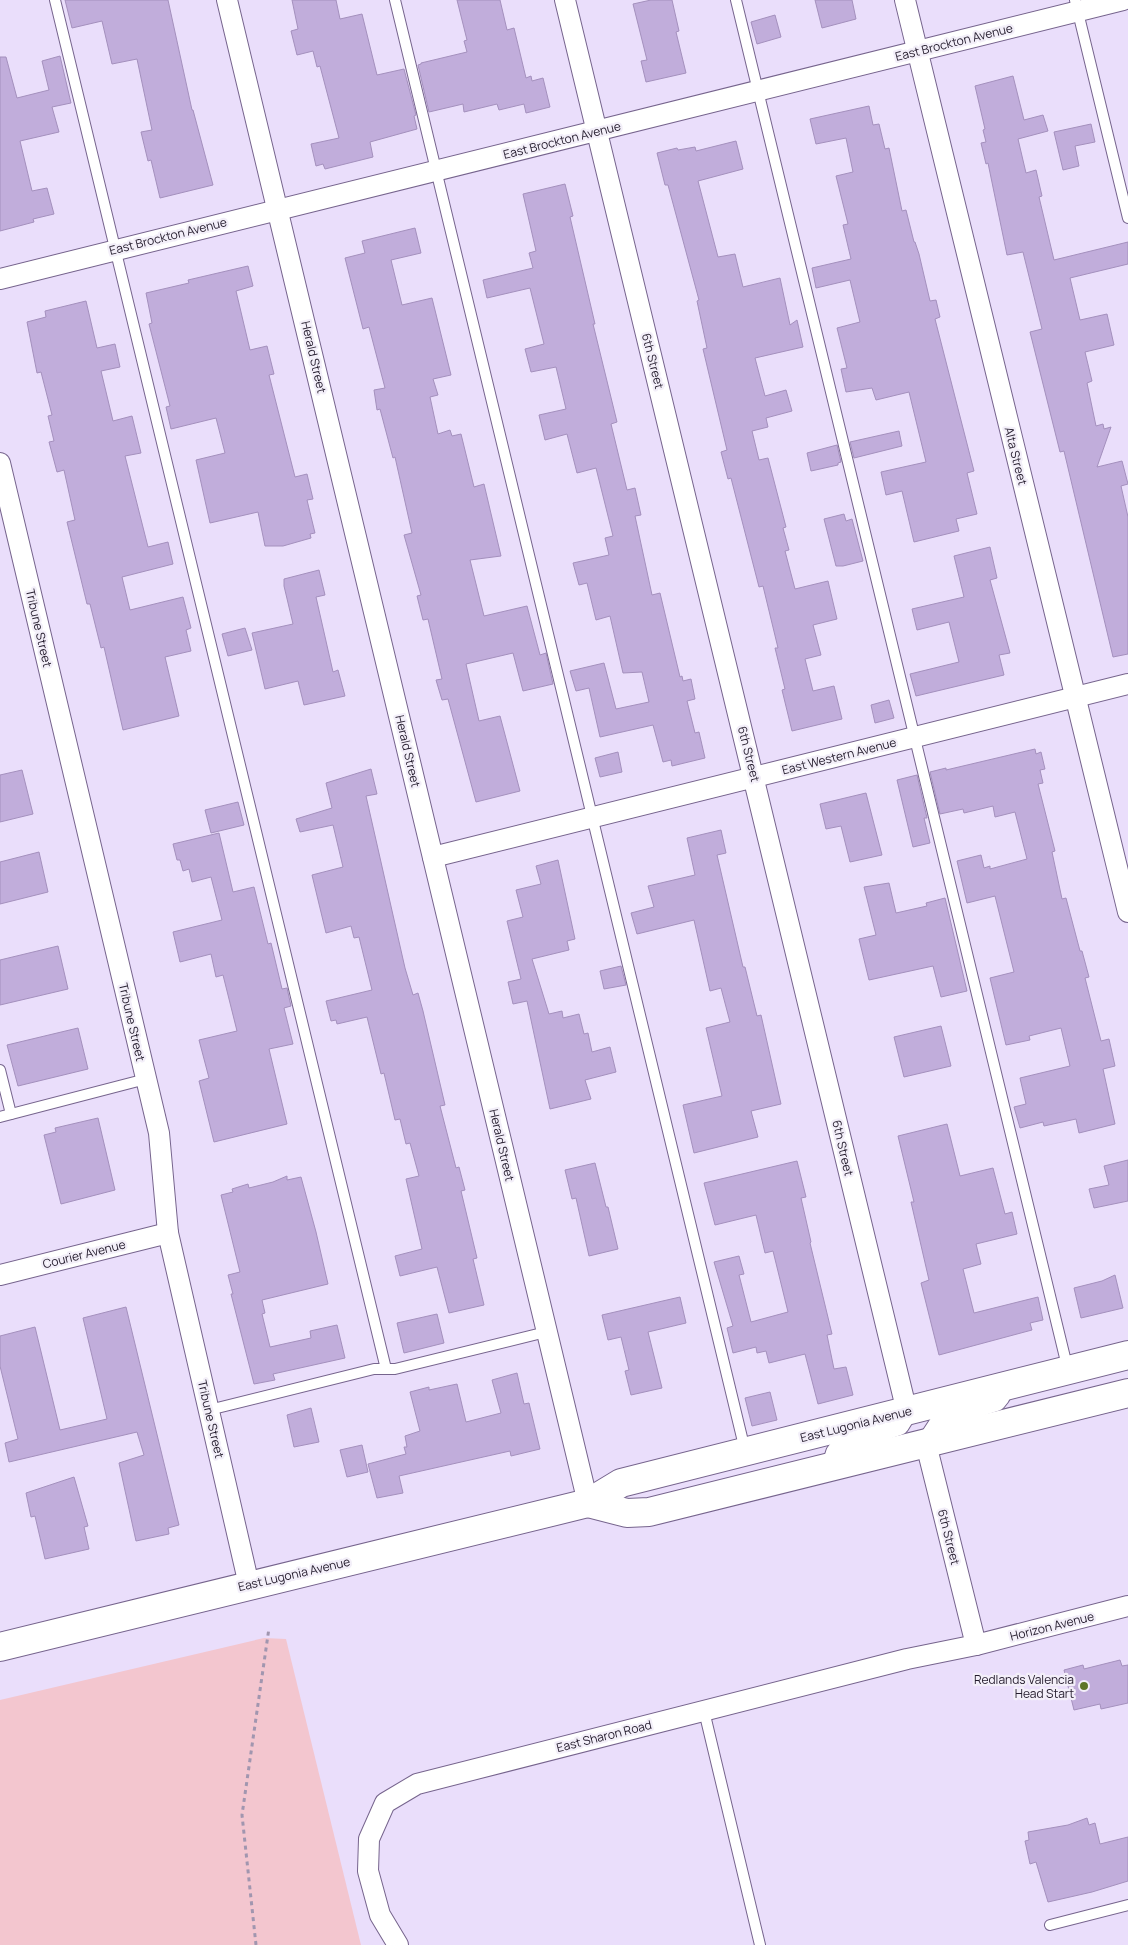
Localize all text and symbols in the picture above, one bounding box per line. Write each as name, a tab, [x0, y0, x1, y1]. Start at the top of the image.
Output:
street label: East Brockton Avenue	[893, 19, 1015, 65]
street label: East Brockton Avenue	[501, 117, 623, 163]
street label: East Brockton Avenue	[107, 213, 229, 259]
street label: Herald Street	[297, 319, 331, 395]
street label: 6th Street	[638, 331, 668, 391]
street label: Alta Street	[1001, 425, 1031, 487]
street label: Tribune Street	[22, 587, 56, 669]
street label: Herald Street	[391, 713, 425, 789]
street label: 6th Street	[734, 724, 764, 784]
street label: East Western Avenue	[780, 734, 898, 778]
street label: Tribune Street	[115, 981, 149, 1063]
street label: Herald Street	[485, 1107, 519, 1183]
street label: 6th Street	[828, 1118, 858, 1178]
street label: Courier Avenue	[41, 1235, 127, 1273]
street label: Tribune Street	[194, 1378, 228, 1460]
street label: East Lugonia Avenue	[798, 1402, 914, 1446]
street label: 6th Street	[934, 1507, 964, 1567]
street label: East Lugonia Avenue	[236, 1553, 352, 1595]
street label: Horizon Avenue	[1008, 1607, 1096, 1645]
place label: Redlands Valencia Head Start	[974, 1671, 1074, 1702]
marker: Redlands Valencia Head Start	[1078, 1680, 1090, 1692]
street label: East Sharon Road	[555, 1716, 653, 1756]

